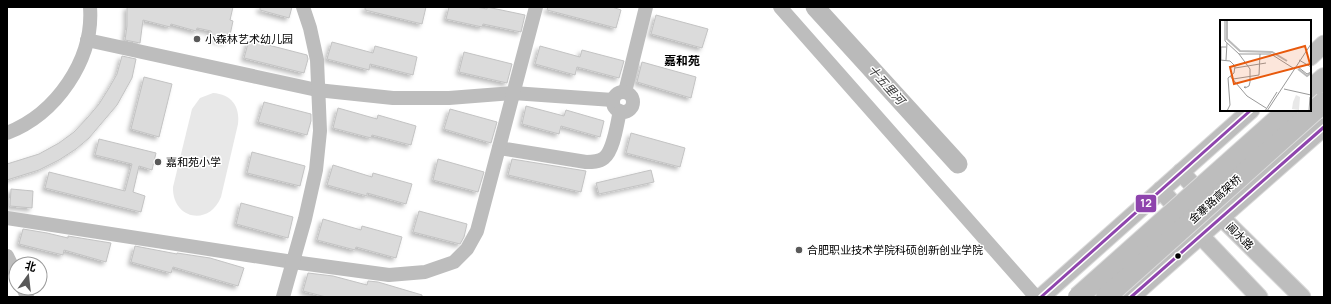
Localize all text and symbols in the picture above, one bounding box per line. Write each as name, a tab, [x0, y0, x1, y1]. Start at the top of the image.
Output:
inset map	[1220, 20, 1311, 111]
place label: 小森林艺术幼儿园	[205, 31, 293, 46]
marker: 小森林艺术幼儿园	[192, 34, 202, 44]
district label: 嘉和苑	[664, 52, 700, 69]
water label: 十五里河	[864, 61, 910, 110]
place label: 嘉和苑小学	[166, 154, 221, 169]
marker: 嘉和苑小学	[153, 157, 163, 167]
street label: 金寨路高架桥	[1185, 171, 1244, 226]
line badge: 12	[1135, 194, 1157, 213]
text: 12	[1140, 195, 1152, 210]
street label: 阊水路	[1223, 219, 1257, 253]
place label: 合肥职业技术学院科硕创新创业学院	[807, 242, 983, 257]
marker: 合肥职业技术学院科硕创新创业学院	[794, 245, 804, 255]
unlabelled marker	[1173, 251, 1183, 261]
north arrow	[8, 256, 48, 296]
text: 北	[23, 257, 38, 275]

